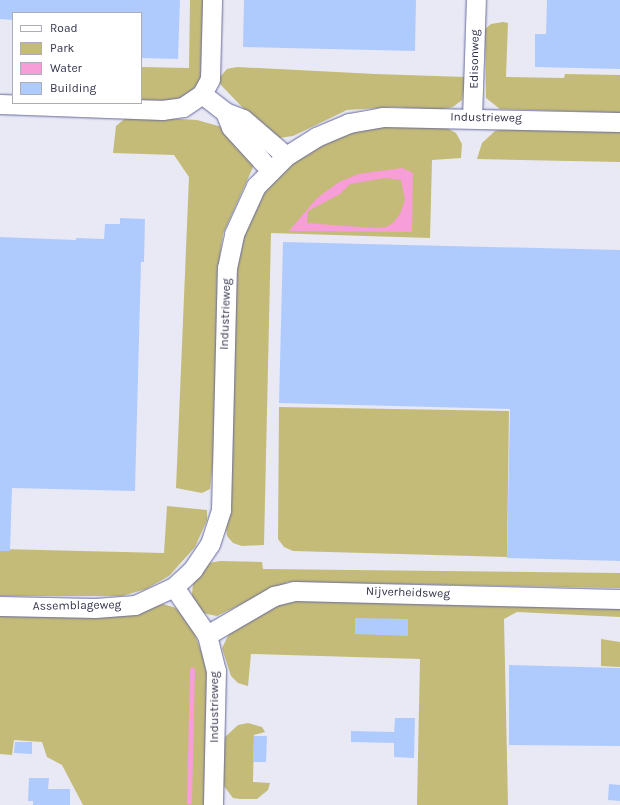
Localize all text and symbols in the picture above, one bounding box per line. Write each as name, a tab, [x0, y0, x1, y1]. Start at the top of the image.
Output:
legend	[12, 12, 142, 104]
text: Road	[50, 21, 78, 35]
street label: Edisonweg	[467, 29, 483, 89]
text: Park	[50, 41, 74, 55]
text: Water	[50, 61, 82, 75]
text: Building	[50, 81, 96, 95]
street label: Industrieweg	[450, 110, 522, 126]
street label: Industrieweg	[218, 278, 234, 350]
street label: Nijverheidsweg	[366, 584, 450, 602]
street label: Assemblageweg	[33, 598, 121, 614]
street label: Industrieweg	[208, 671, 222, 743]

